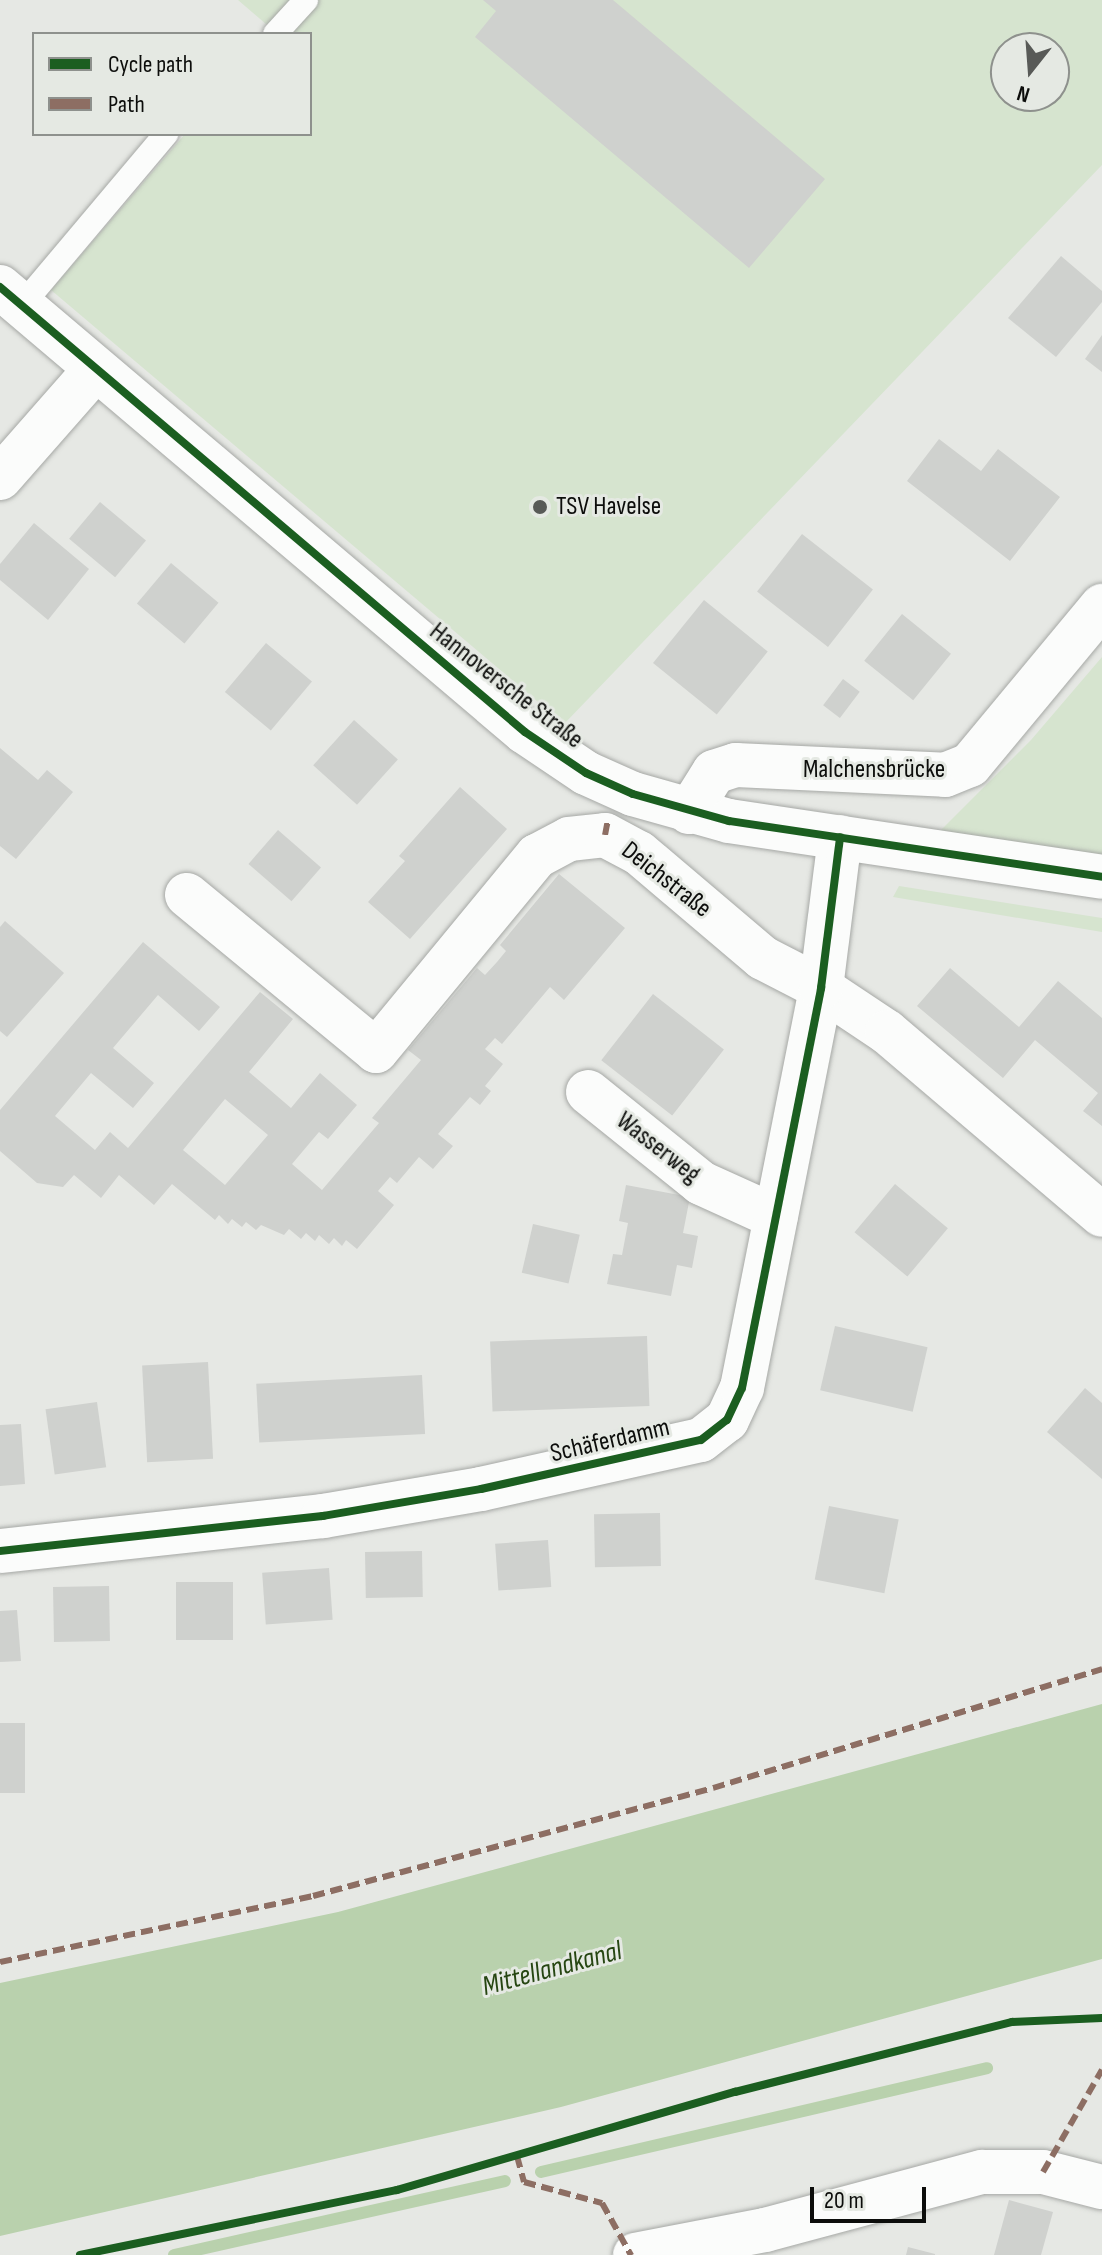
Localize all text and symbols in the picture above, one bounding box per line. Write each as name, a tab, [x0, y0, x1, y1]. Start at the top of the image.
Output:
legend	[32, 32, 312, 136]
north arrow	[990, 32, 1070, 112]
text: Cycle path	[108, 50, 193, 79]
text: N	[1014, 79, 1033, 108]
text: Path	[108, 90, 145, 119]
place label: TSV Havelse	[556, 491, 661, 523]
marker: TSV Havelse	[531, 498, 549, 516]
street label: Hannoversche Straße	[423, 616, 589, 756]
street label: Malchensbrücke	[803, 754, 945, 786]
street label: Deichstraße	[615, 835, 717, 925]
street label: Wasserweg	[610, 1105, 706, 1191]
street label: Schäferdamm	[547, 1412, 673, 1470]
water label: Mittellandkanal	[479, 1934, 625, 2004]
scale bar	[814, 2171, 930, 2221]
text: 20 m	[824, 2186, 864, 2215]

